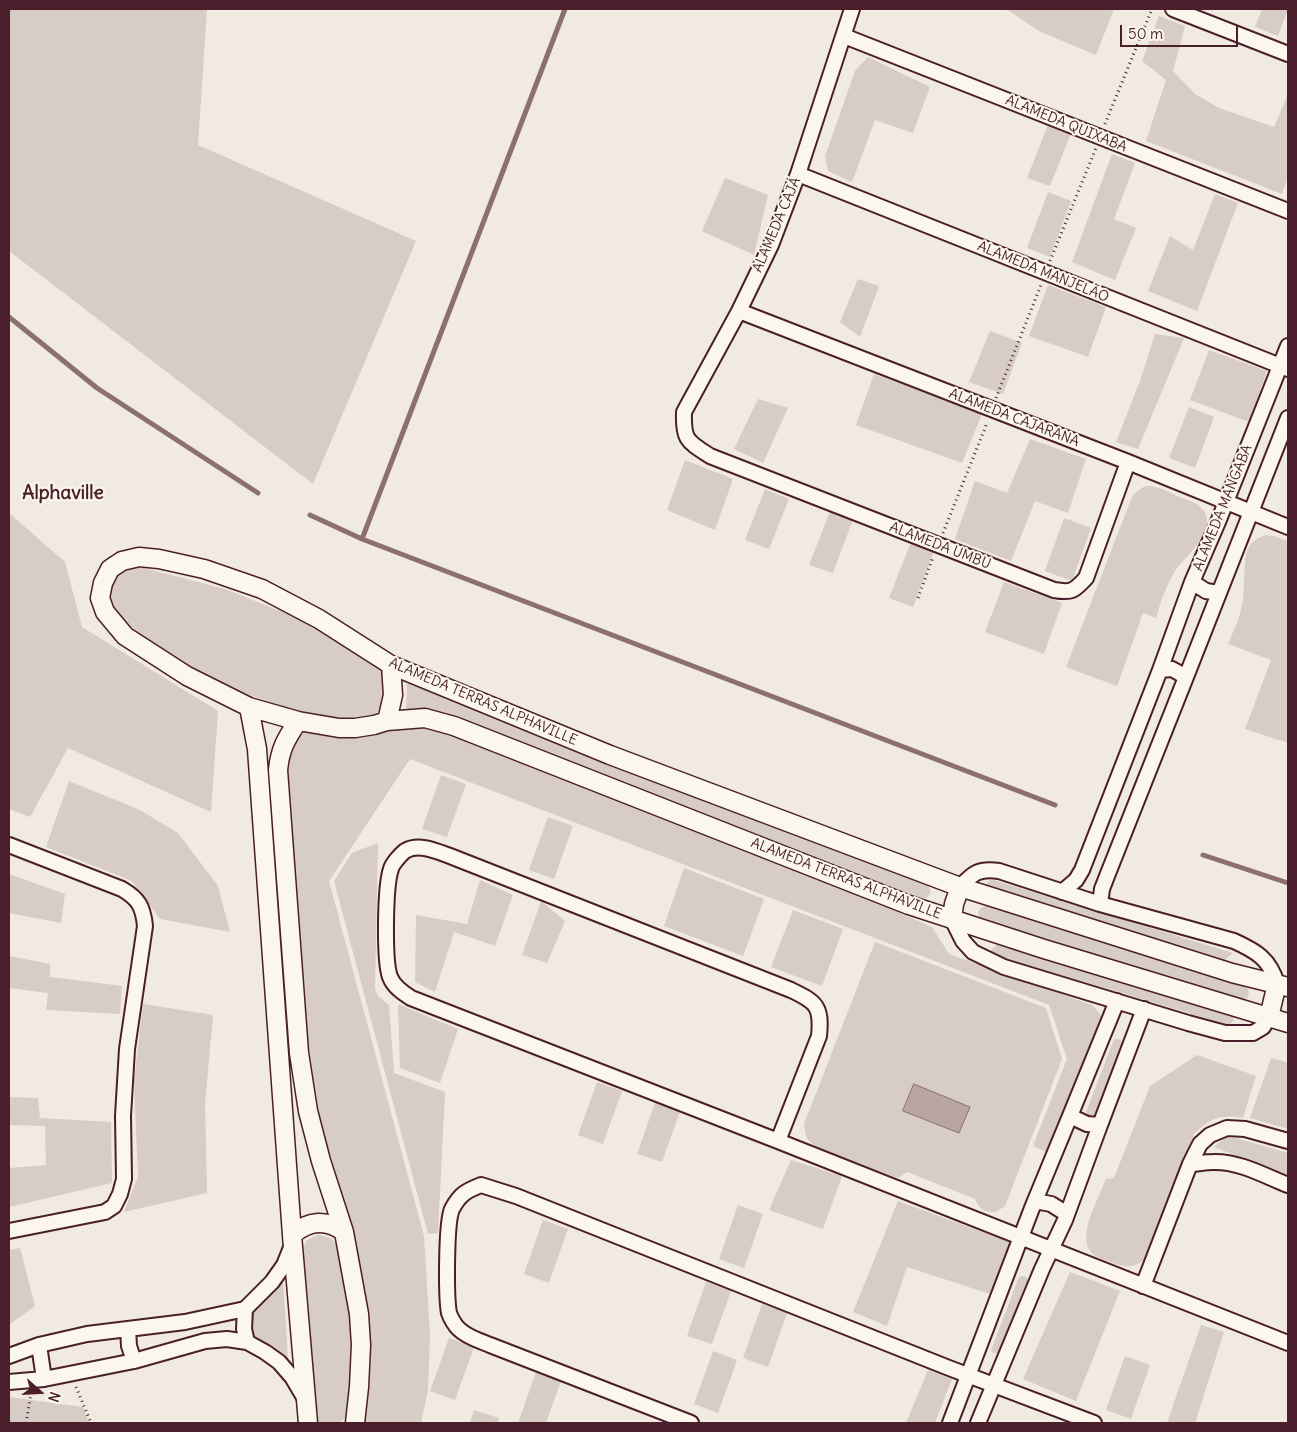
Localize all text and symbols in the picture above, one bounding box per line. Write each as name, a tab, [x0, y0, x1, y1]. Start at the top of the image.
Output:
scale bar	[1122, 15, 1240, 47]
text: 50 m	[1128, 24, 1163, 43]
street label: ALAMEDA QUIXABA	[1003, 92, 1129, 156]
street label: ALAMEDA CAJÁ	[749, 175, 805, 275]
street label: ALAMEDA MANJELÃO	[975, 238, 1111, 306]
street label: ALAMEDA CAJARANA	[946, 385, 1082, 451]
street label: ALAMEDA MANGABA	[1190, 442, 1256, 574]
district label: Alphaville	[22, 483, 104, 505]
street label: ALAMEDA UMBU	[887, 519, 993, 573]
street label: ALAMEDA TERRAS ALPHAVILLE	[386, 655, 580, 749]
street label: ALAMEDA TERRAS ALPHAVILLE	[748, 835, 944, 923]
north arrow	[15, 1367, 65, 1417]
text: N	[44, 1389, 64, 1404]

